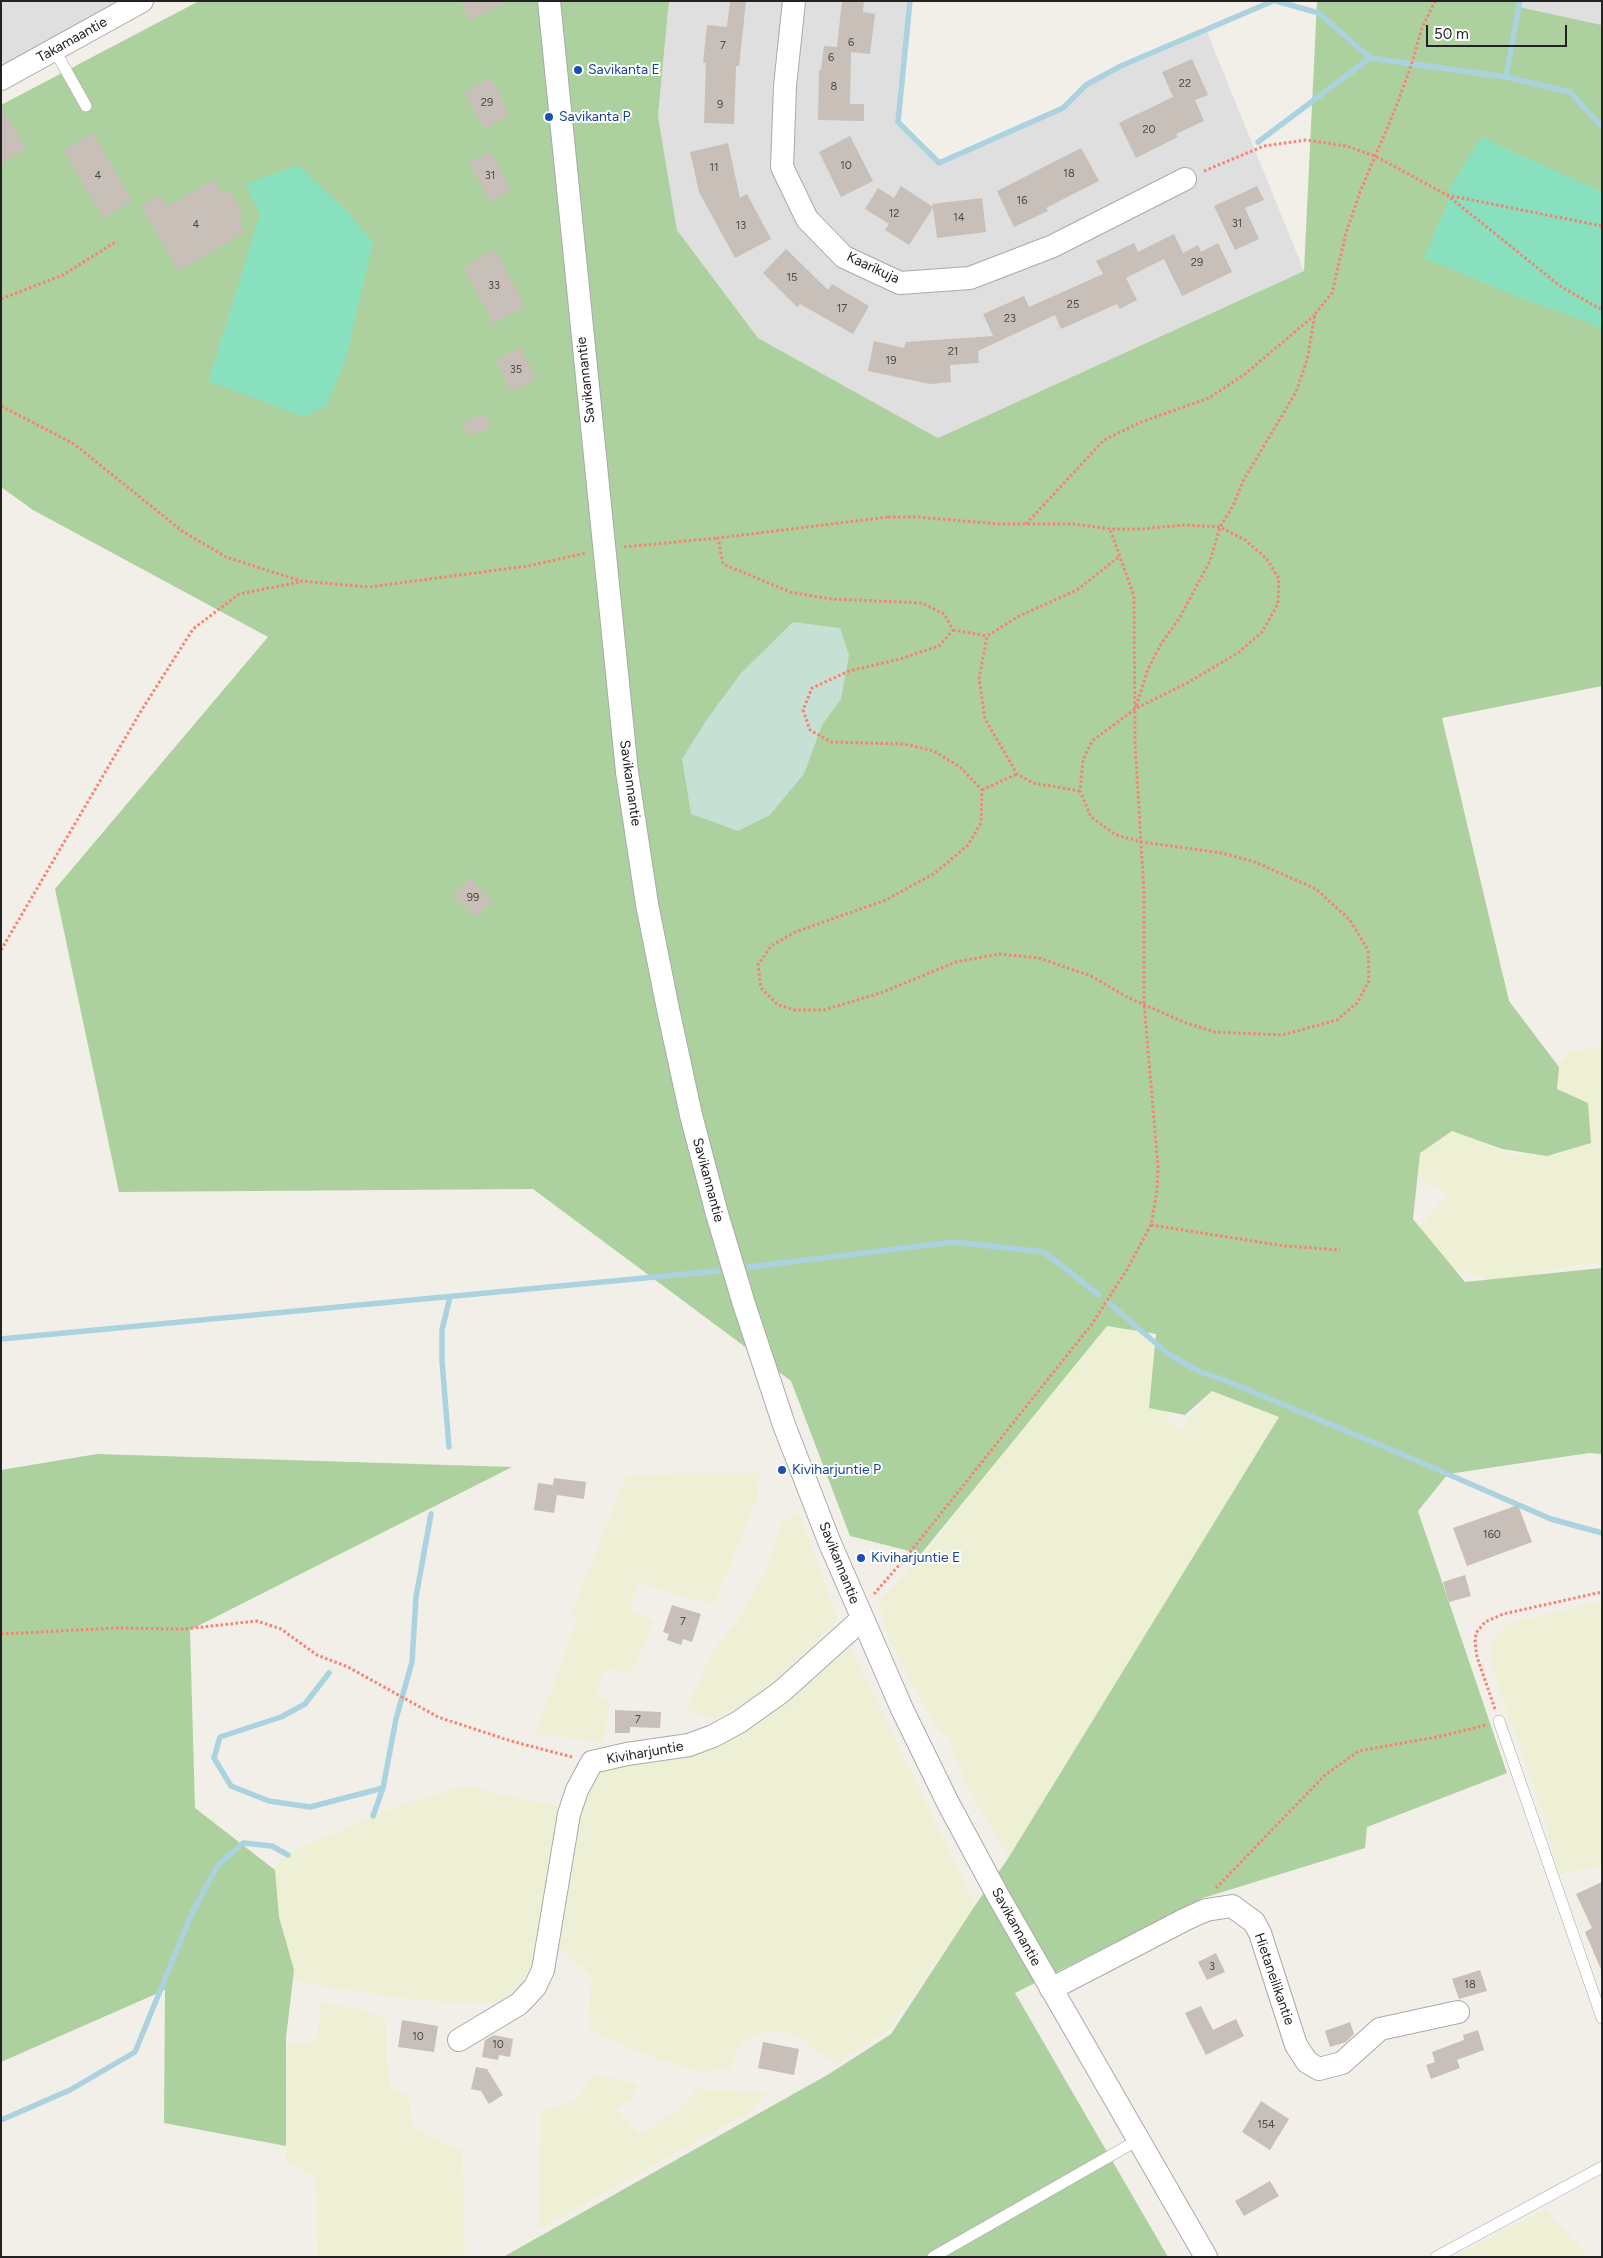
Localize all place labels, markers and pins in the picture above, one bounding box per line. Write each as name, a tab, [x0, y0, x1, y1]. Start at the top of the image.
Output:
place label: Savikanta E	[588, 62, 660, 78]
marker: Savikanta E	[572, 64, 584, 76]
place label: Savikanta P	[559, 109, 631, 125]
marker: Savikanta P	[543, 111, 555, 123]
place label: Kiviharjuntie P	[792, 1462, 881, 1478]
marker: Kiviharjuntie P	[776, 1464, 788, 1476]
place label: Kiviharjuntie E	[871, 1550, 960, 1566]
marker: Kiviharjuntie E	[855, 1552, 867, 1564]

